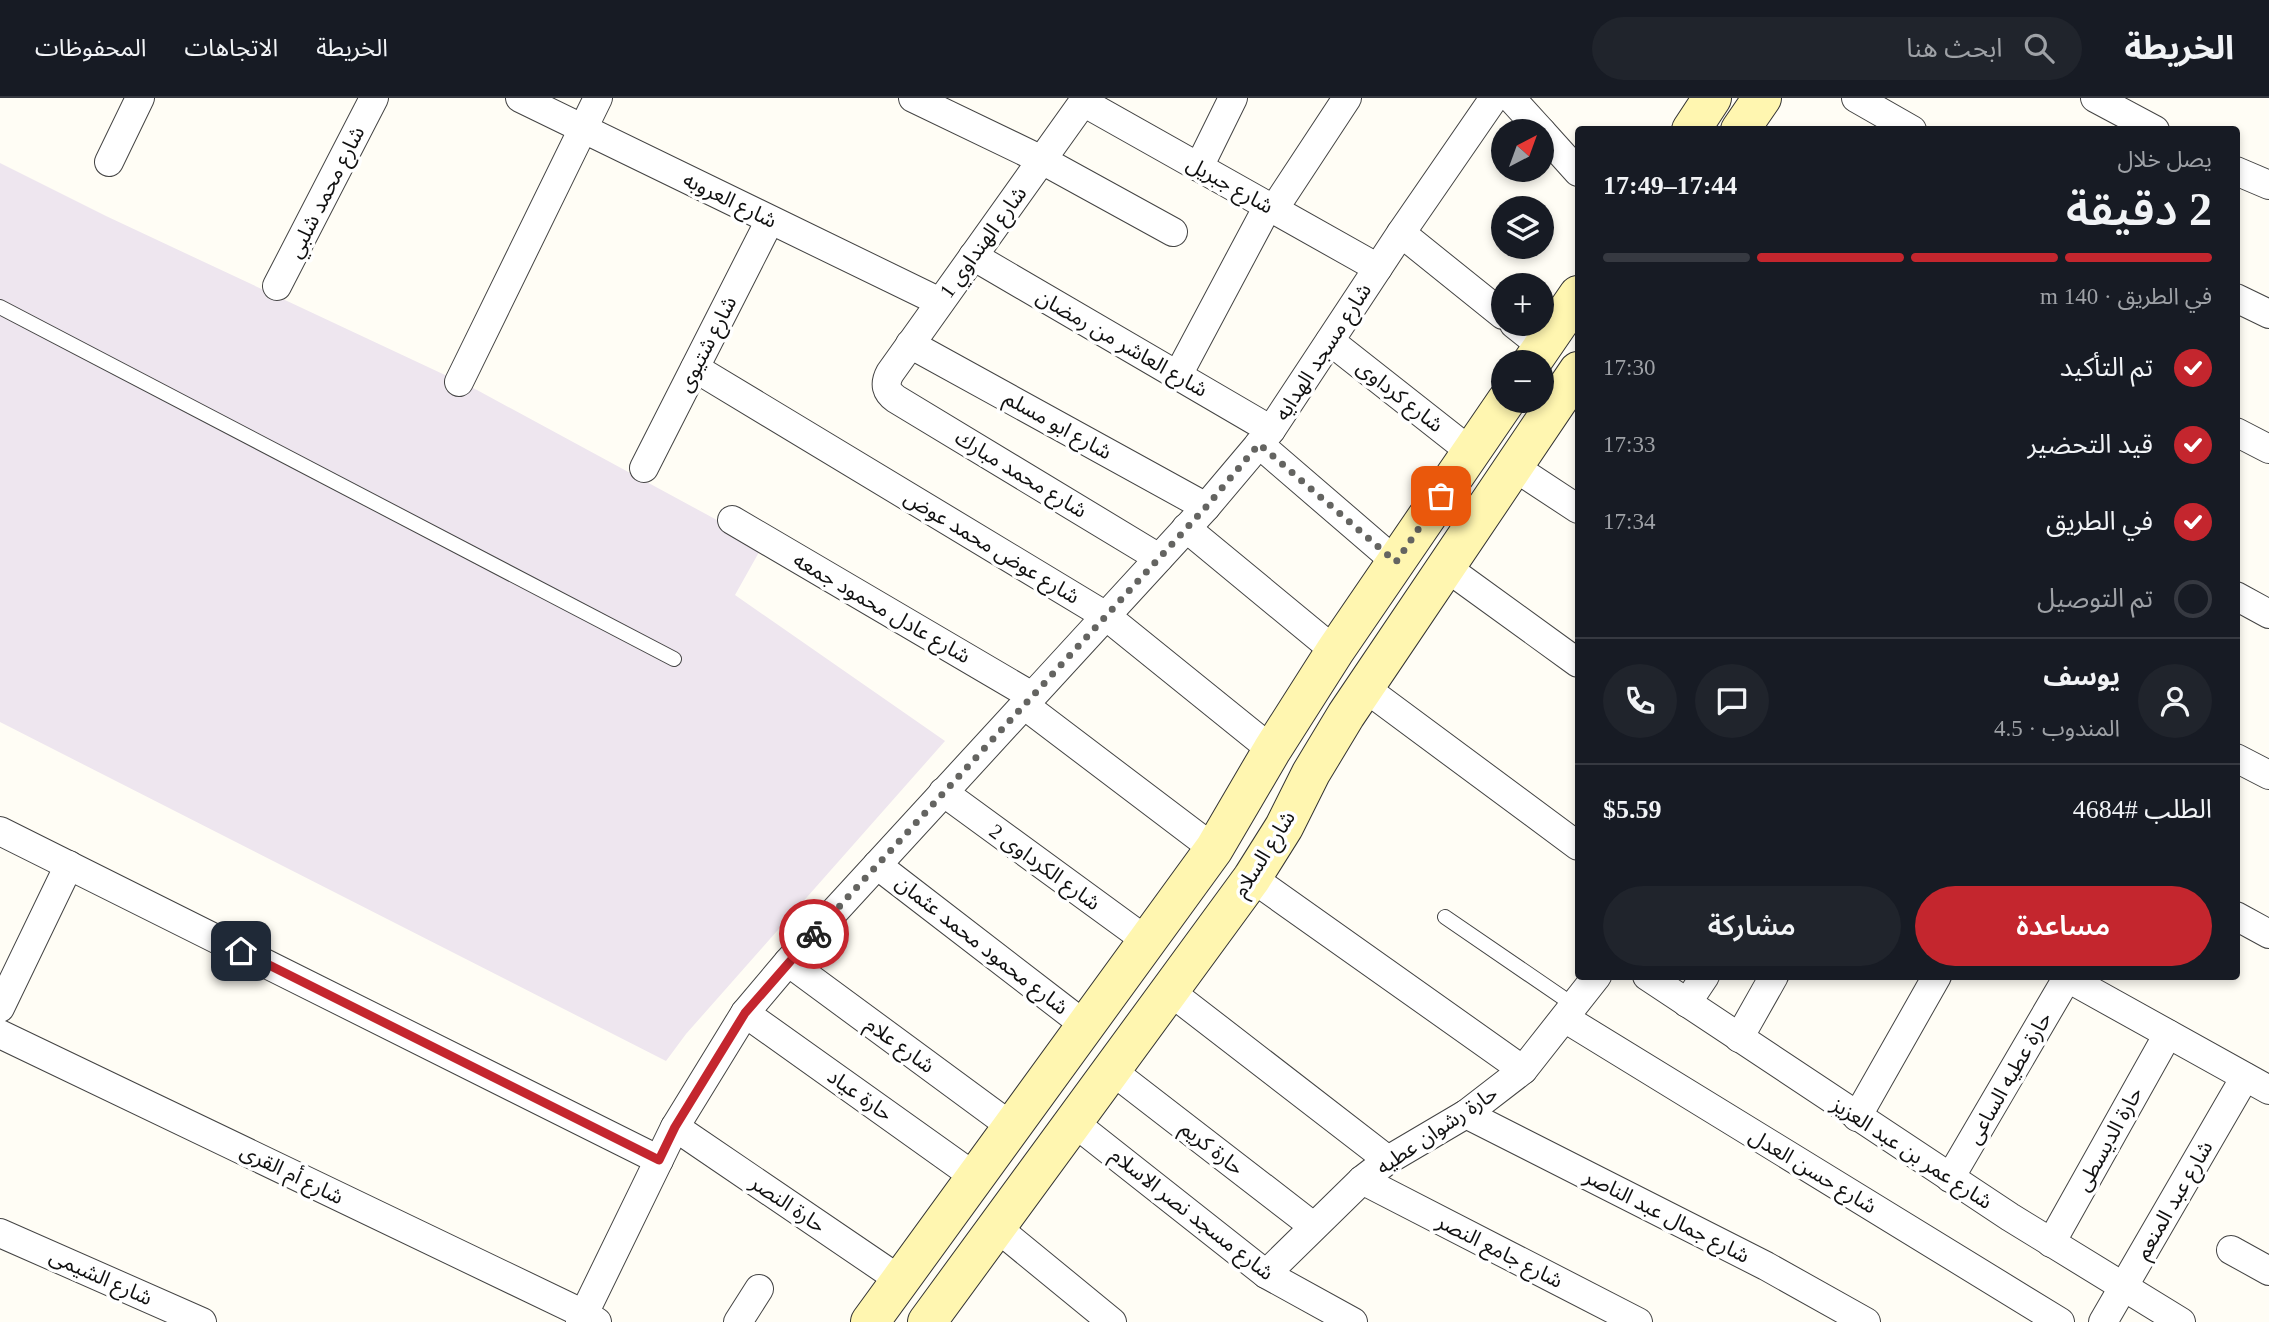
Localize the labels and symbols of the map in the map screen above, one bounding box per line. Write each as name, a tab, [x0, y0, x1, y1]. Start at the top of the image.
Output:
north arrow	[1491, 119, 1554, 182]
street label: شارع محمد شلبي	[282, 122, 373, 264]
street label: شارع جبريل	[1181, 151, 1277, 221]
street label: شارع العروبه	[678, 167, 781, 236]
street label: شارع الهنداوي 1	[935, 182, 1035, 305]
street label: شارع مسجد الهدايه	[1270, 279, 1379, 427]
street label: شارع العاشر من رمضان	[1031, 284, 1212, 404]
street label: شارع شتيوى	[673, 292, 744, 397]
street label: شارع كرداوى	[1350, 355, 1448, 439]
street label: شارع ابو مسلم	[999, 386, 1116, 467]
street label: شارع محمد مبارك	[949, 425, 1091, 525]
pin	[1411, 466, 1471, 526]
street label: شارع عوض محمد عوض	[898, 485, 1084, 611]
street label: شارع عادل محمود جمعه	[788, 548, 975, 671]
street label: شارع السلام	[1228, 806, 1303, 904]
street label: شارع الكرداوى 2	[983, 819, 1105, 918]
street label: شارع محمود محمد عثمان	[889, 870, 1073, 1022]
courier	[779, 899, 849, 969]
pin	[211, 921, 271, 981]
street label: حارة عطيه الساعى	[1962, 1008, 2056, 1148]
street label: شارع علام	[858, 1012, 939, 1081]
street label: حارة عياد	[823, 1064, 897, 1126]
street label: حارة رشوان عطيه	[1372, 1081, 1502, 1179]
street label: حارة الديسطى	[2071, 1083, 2147, 1195]
street label: شارع عمر بن عبد العزيز	[1825, 1092, 1997, 1216]
street label: حارة كريم	[1174, 1116, 1248, 1182]
street label: شارع حسن العدل	[1743, 1124, 1881, 1221]
street label: شارع عبد المنعم	[2130, 1136, 2220, 1265]
street label: شارع أم القرى	[235, 1138, 348, 1213]
street label: شارع مسجد نصر الاسلام	[1103, 1143, 1278, 1288]
street label: شارع جمال عبد الناصر	[1578, 1164, 1753, 1271]
street label: حارة النصر	[745, 1170, 830, 1238]
street label: شارع جامع النصر	[1431, 1209, 1567, 1296]
street label: شارع الشيمى	[45, 1244, 156, 1313]

